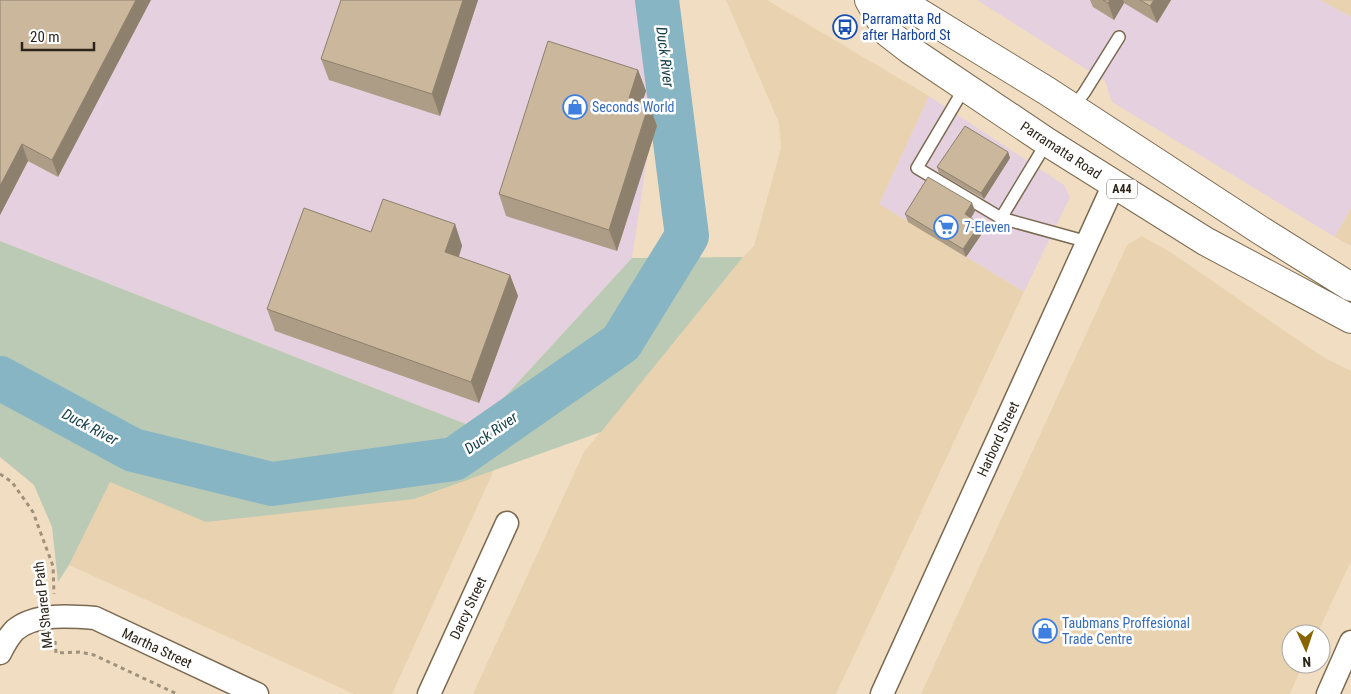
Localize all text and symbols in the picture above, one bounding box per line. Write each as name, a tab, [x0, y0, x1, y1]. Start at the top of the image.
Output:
place label: Parramatta Rd after Harbord St	[862, 11, 951, 43]
bus stop icon: Parramatta Rd after Harbord St	[832, 14, 858, 40]
scale bar	[22, 20, 95, 52]
water label: Duck River	[652, 26, 678, 89]
text: 20 m	[30, 28, 60, 46]
shop icon: Seconds World	[562, 94, 588, 120]
place label: Seconds World	[592, 99, 675, 115]
street label: Parramatta Road	[1018, 118, 1104, 182]
road number: A44	[1107, 180, 1137, 198]
supermarket icon: 7-Eleven	[933, 214, 959, 240]
place label: 7-Eleven	[964, 219, 1010, 235]
street label: Harbord Street	[974, 399, 1022, 479]
water label: Duck River	[59, 405, 121, 449]
water label: Duck River	[461, 408, 521, 458]
street label: M4 Shared Path	[30, 561, 56, 649]
street label: Darcy Street	[447, 574, 489, 642]
place label: Taubmans Proffesional Trade Centre	[1062, 615, 1190, 647]
shop icon: Taubmans Proffesional Trade Centre	[1032, 618, 1058, 644]
north arrow	[1281, 624, 1331, 674]
street label: Martha Street	[119, 625, 195, 671]
text: N	[1302, 654, 1311, 670]

